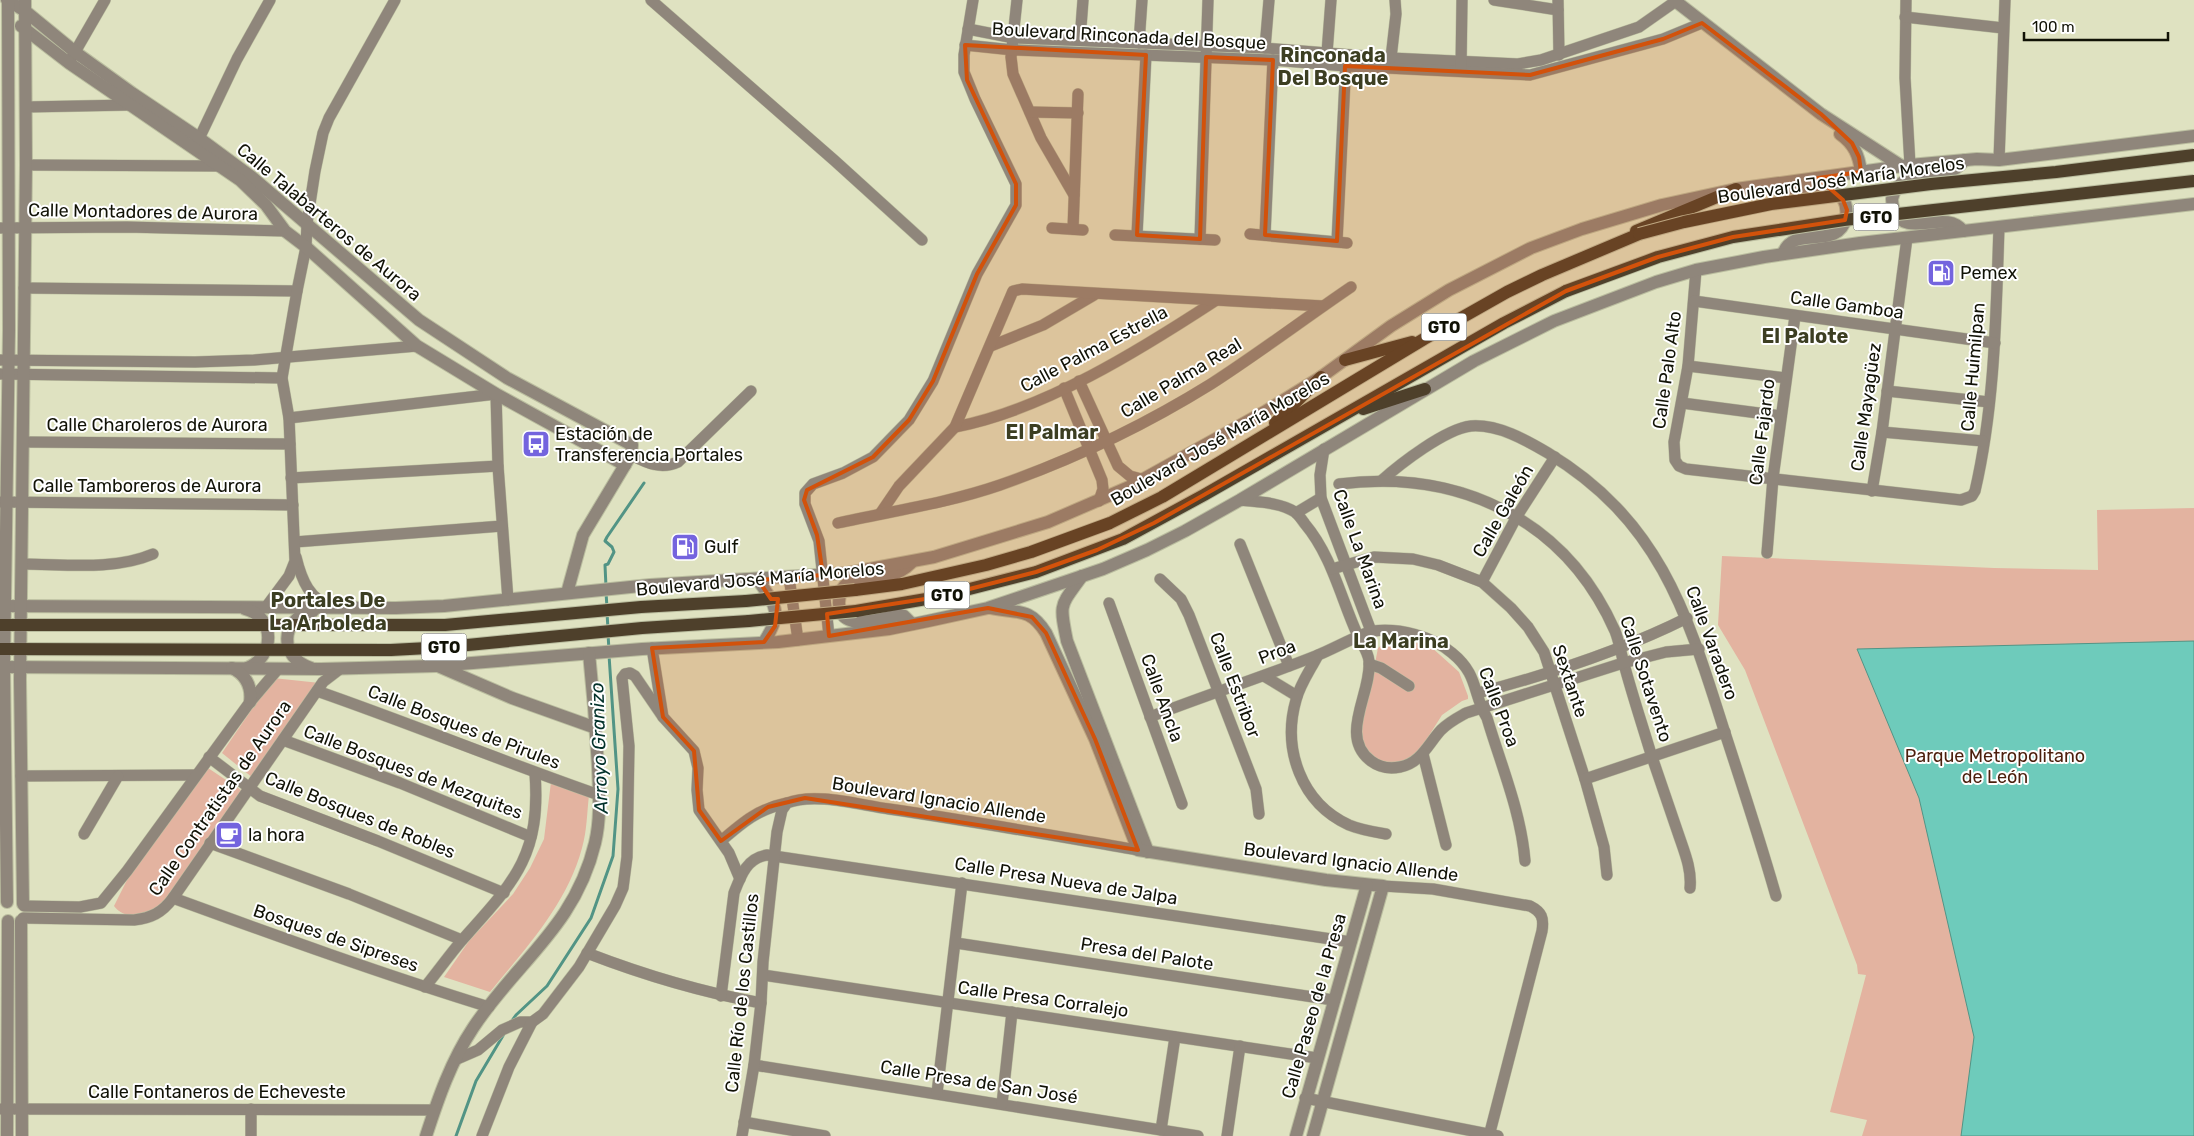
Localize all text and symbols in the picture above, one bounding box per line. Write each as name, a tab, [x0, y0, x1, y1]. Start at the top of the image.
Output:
scale bar	[2024, 10, 2168, 42]
street label: Boulevard Rinconada del Bosque	[991, 18, 1267, 54]
text: 100 m	[2032, 18, 2074, 36]
district label: Rinconada Del Bosque	[1278, 43, 1389, 90]
street label: Calle Talabarteros de Aurora	[232, 138, 426, 306]
street label: Boulevard José María Morelos	[1716, 152, 1966, 208]
street label: Calle Montadores de Aurora	[28, 199, 258, 225]
road number: GTO	[1854, 203, 1898, 230]
fuel station icon: Pemex	[1926, 258, 1956, 288]
place label: Pemex	[1960, 262, 2017, 284]
street label: Calle Gamboa	[1789, 286, 1905, 324]
street label: Calle Palma Estrella	[1017, 301, 1171, 397]
street label: Calle Huimilpan	[1956, 302, 1990, 432]
street label: Calle Palo Alto	[1648, 310, 1686, 430]
road number: GTO	[1422, 314, 1466, 341]
district label: El Palote	[1762, 324, 1849, 348]
street label: Calle Palma Real	[1116, 333, 1246, 423]
street label: Calle Mayagüez	[1846, 341, 1886, 473]
street label: Boulevard José María Morelos	[1107, 367, 1333, 511]
street label: Calle Fajardo	[1745, 377, 1779, 487]
street label: Calle Charoleros de Aurora	[46, 414, 268, 436]
district label: El Palmar	[1006, 420, 1098, 444]
place label: Estación de Transferencia Portales	[555, 423, 743, 466]
bus stop icon: Estación de Transferencia Portales	[521, 429, 551, 459]
street label: Calle Galeón	[1468, 461, 1538, 561]
street label: Calle Tamboreros de Aurora	[33, 475, 261, 497]
street label: Calle La Marina	[1328, 486, 1392, 612]
fuel station icon: Gulf	[670, 532, 700, 562]
place label: Gulf	[704, 536, 738, 558]
street label: Boulevard José María Morelos	[635, 557, 885, 601]
road number: GTO	[924, 582, 970, 608]
street label: Calle Varadero	[1681, 583, 1743, 703]
district label: Portales De La Arboleda	[269, 588, 387, 635]
street label: Calle Sotavento	[1615, 613, 1677, 745]
street label: Calle Estribor	[1205, 629, 1265, 741]
district label: La Marina	[1353, 629, 1449, 653]
road number: GTO	[422, 634, 466, 660]
street label: Proa	[1255, 635, 1299, 669]
street label: Sextante	[1547, 642, 1593, 720]
street label: Calle Ancla	[1136, 651, 1188, 745]
street label: Calle Proa	[1474, 664, 1524, 750]
street label: Calle Bosques de Pirules	[365, 680, 563, 774]
water label: Arroyo Granizo	[585, 682, 613, 815]
street label: Calle Contratistas de Aurora	[144, 696, 296, 900]
street label: Calle Bosques de Mezquites	[300, 720, 526, 824]
park label: Parque Metropolitano de León	[1905, 745, 2085, 788]
street label: Calle Bosques de Robles	[262, 767, 458, 863]
street label: Boulevard Ignacio Allende	[830, 772, 1048, 828]
cafe icon: la hora	[214, 820, 244, 850]
place label: la hora	[248, 824, 305, 846]
street label: Boulevard Ignacio Allende	[1242, 838, 1460, 886]
street label: Calle Presa Nueva de Jalpa	[953, 852, 1179, 910]
street label: Calle Río de los Castillos	[721, 892, 763, 1094]
street label: Bosques de Sipreses	[250, 899, 422, 977]
street label: Calle Paseo de la Presa	[1277, 911, 1351, 1101]
street label: Presa del Palote	[1079, 933, 1215, 975]
street label: Calle Presa Corralejo	[956, 976, 1130, 1022]
street label: Calle Presa de San José	[879, 1056, 1079, 1108]
street label: Calle Fontaneros de Echeveste	[88, 1081, 346, 1103]

